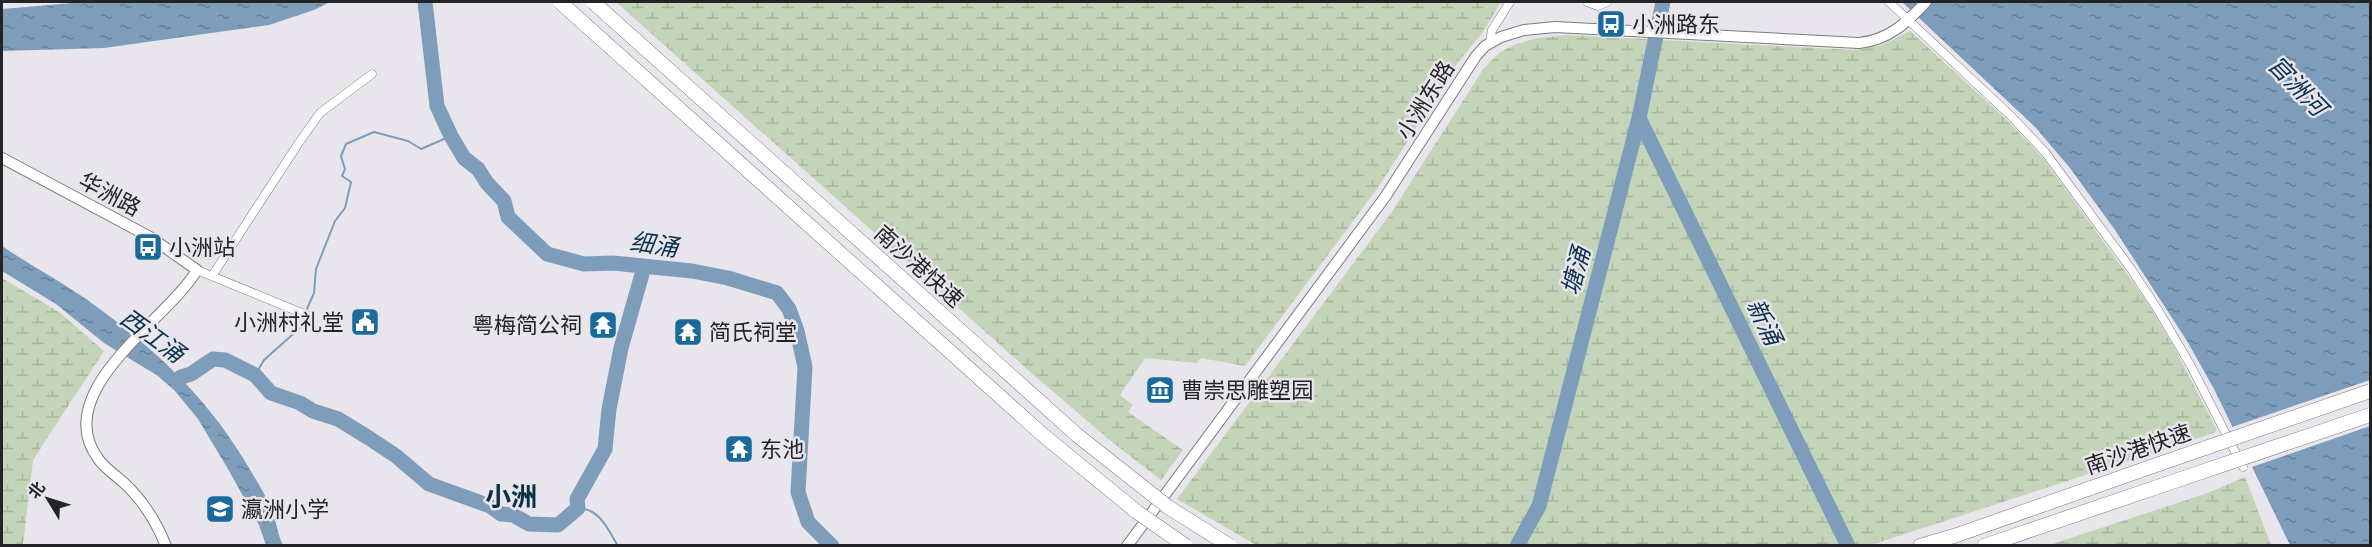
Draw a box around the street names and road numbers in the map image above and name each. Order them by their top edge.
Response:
street label: 小洲东路 [1392,56,1461,145]
street label: 华洲路 [74,168,145,223]
street label: 南沙港快速 [868,220,968,314]
street label: 南沙港快速 [2082,420,2195,481]

